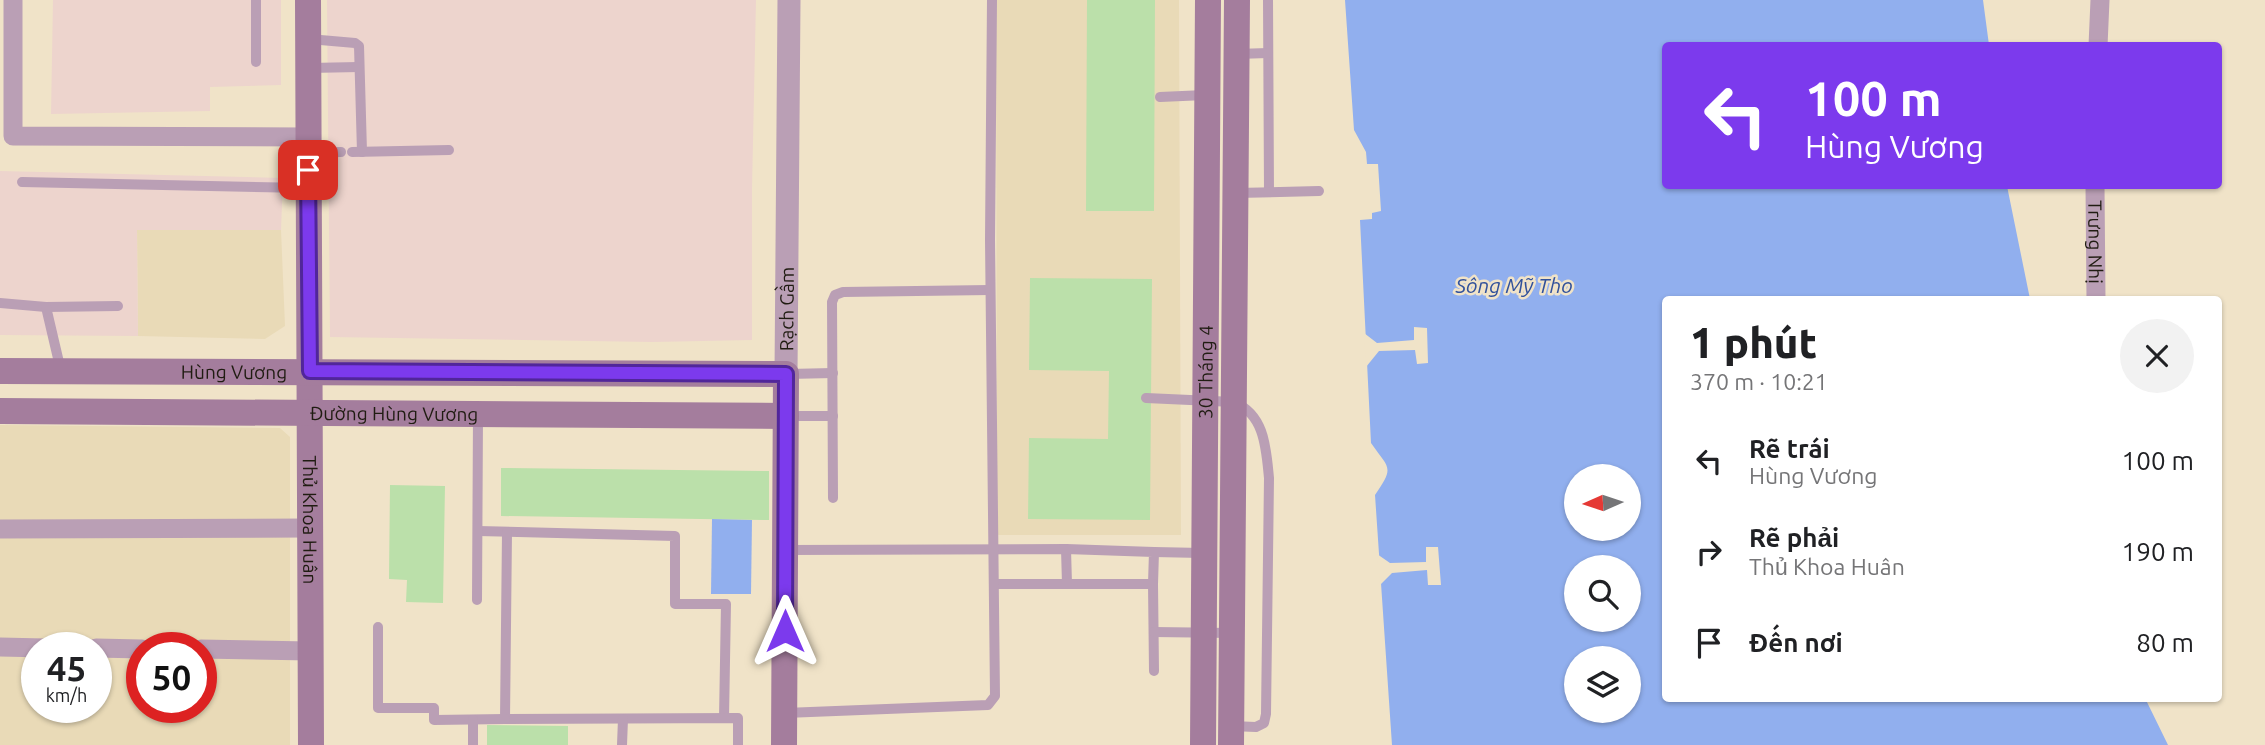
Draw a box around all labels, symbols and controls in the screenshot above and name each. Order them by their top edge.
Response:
icon: left [1690,70,1781,161]
text: 100 m [1805,70,1942,125]
text: Hùng Vương [1805,128,1984,164]
pin [278,140,338,200]
icon: arrive [289,151,327,189]
street label: Trưng Nhị [2084,200,2107,284]
street label: Rạch Gầm [774,267,798,351]
water label: Sông Mỹ Tho [1455,273,1573,297]
text: 1 phút [1690,319,1817,366]
button: close [2120,319,2194,393]
street label: 30 Tháng 4 [1194,325,1217,419]
street label: Hùng Vương [181,361,287,383]
text: 370 m · 10:21 [1690,369,1828,394]
street label: Đường Hùng Vương [310,402,478,425]
text: Rẽ trái [1749,434,1830,463]
icon: left [1690,442,1728,480]
text: 100 m [2122,446,2194,475]
street label: Thủ Khoa Huân [299,456,321,584]
text: Hùng Vương [1749,463,1878,488]
north arrow [1564,464,1642,541]
map controls [1564,464,1641,723]
text: Rẽ phải [1749,523,1839,552]
icon: right [1690,533,1728,571]
text: 190 m [2122,537,2194,566]
text: Thủ Khoa Huân [1749,554,1905,579]
button: search [1564,555,1641,632]
position arrow [748,594,822,668]
icon: arrive [1690,624,1728,662]
text: Đến nơi [1749,628,1843,657]
text: 80 m [2136,628,2194,657]
speed limit sign: 50 [126,632,217,723]
button: layers [1564,646,1641,723]
text: 45 [47,648,86,688]
text: km/h [46,685,87,705]

